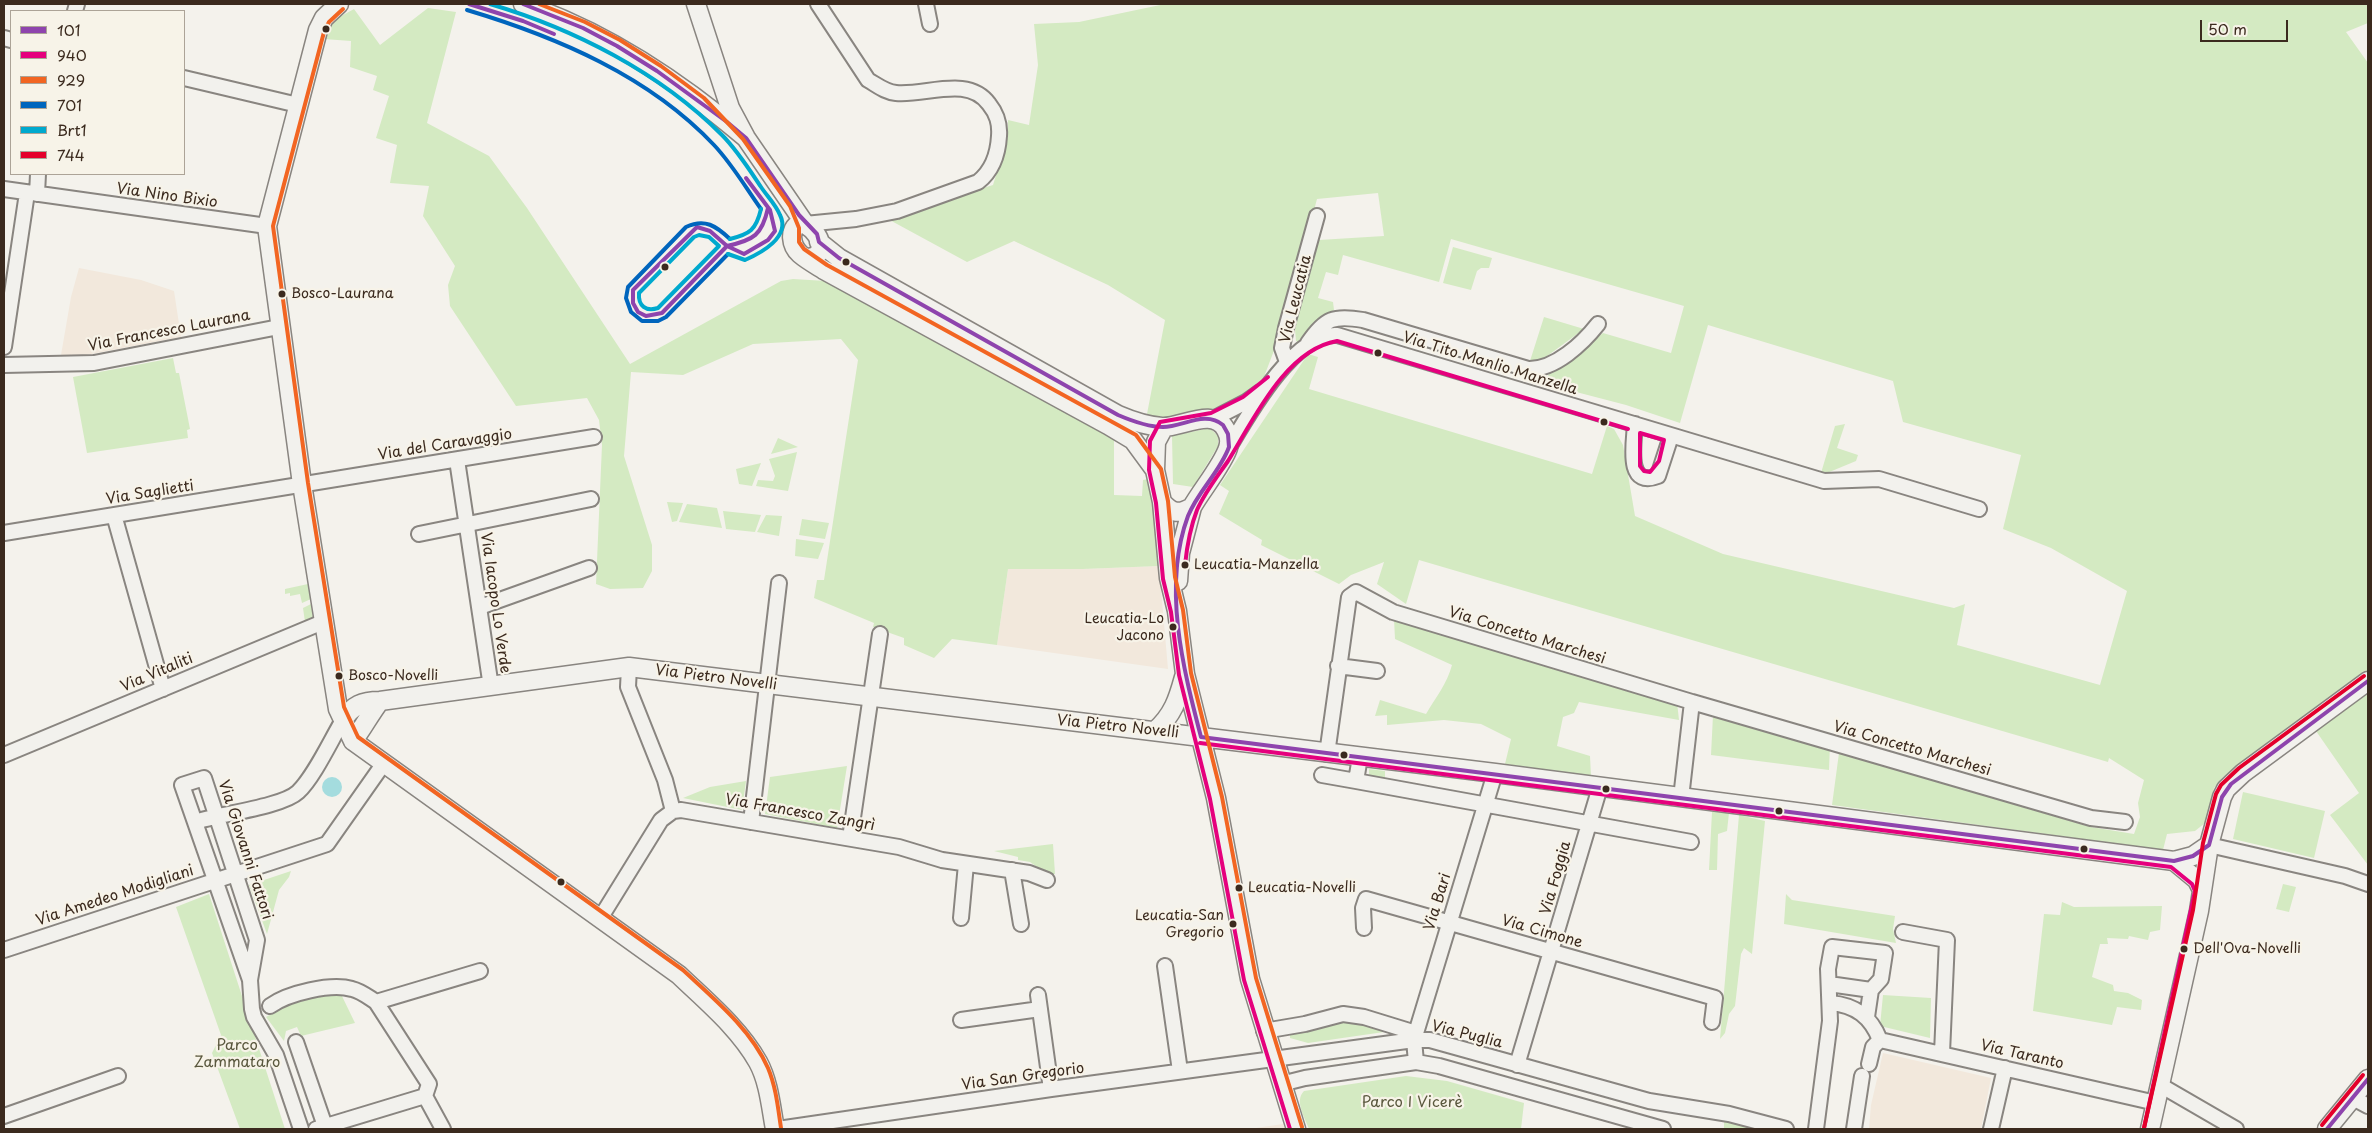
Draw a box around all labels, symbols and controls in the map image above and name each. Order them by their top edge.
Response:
legend [10,10,185,175]
scale bar [2202,10,2290,42]
text: 50 m [2208,17,2247,40]
text: 101 [57,18,80,41]
unlabelled marker [321,24,331,34]
text: 940 [57,43,87,66]
text: 929 [57,68,85,91]
text: 701 [57,93,82,116]
text: Brt1 [57,118,87,141]
text: 744 [57,143,85,166]
street label: Via Nino Bixio [115,180,219,212]
street label: Via Leucatia [1276,253,1316,345]
unlabelled marker [841,257,851,267]
unlabelled marker [660,262,670,272]
place label: Bosco-Laurana [291,286,393,302]
marker: Bosco-Laurana [277,289,287,299]
street label: Via Francesco Laurana [86,306,252,356]
street label: Via Tito Manlio Manzella [1400,329,1580,399]
unlabelled marker [1373,348,1383,358]
unlabelled marker [1599,417,1609,427]
street label: Via del Caravaggio [377,426,513,464]
street label: Via Saglietti [105,477,195,509]
street label: Via Iacopo Lo Verde [476,531,514,675]
place label: Leucatia-Manzella [1194,557,1319,573]
marker: Leucatia-Manzella [1180,560,1190,570]
street label: Via Concetto Marchesi [1446,604,1608,668]
place label: Leucatia-Lo Jacono [1085,611,1164,644]
marker: Leucatia-Lo Jacono [1168,622,1178,632]
street label: Via Vitaliti [118,650,196,696]
street label: Via Pietro Novelli [654,662,778,694]
place label: Bosco-Novelli [348,668,438,684]
marker: Bosco-Novelli [334,671,344,681]
street label: Via Pietro Novelli [1056,712,1180,742]
street label: Via Concetto Marchesi [1831,718,1993,780]
unlabelled marker [1339,750,1349,760]
street label: Via Giovanni Fattori [214,778,276,922]
unlabelled marker [1601,784,1611,794]
street label: Via Francesco Zangrì [724,791,876,835]
unlabelled marker [1774,806,1784,816]
street label: Via Foggia [1537,839,1575,917]
unlabelled marker [2079,844,2089,854]
street label: Via Amedeo Modigliani [34,862,196,930]
street label: Via Bari [1421,871,1455,933]
unlabelled marker [556,877,566,887]
place label: Leucatia-Novelli [1248,880,1356,896]
marker: Leucatia-Novelli [1234,883,1244,893]
place label: Leucatia-San Gregorio [1135,908,1224,940]
street label: Via Cimone [1499,912,1585,952]
marker: Leucatia-San Gregorio [1228,919,1238,929]
place label: Dell'Ova-Novelli [2193,941,2301,957]
marker: Dell'Ova-Novelli [2179,944,2189,954]
street label: Via Puglia [1430,1018,1504,1052]
park label: Parco Zammataro [194,1037,280,1072]
street label: Via Taranto [1979,1037,2065,1073]
street label: Via San Gregorio [960,1059,1086,1095]
park label: Parco I Vicerè [1361,1094,1463,1112]

